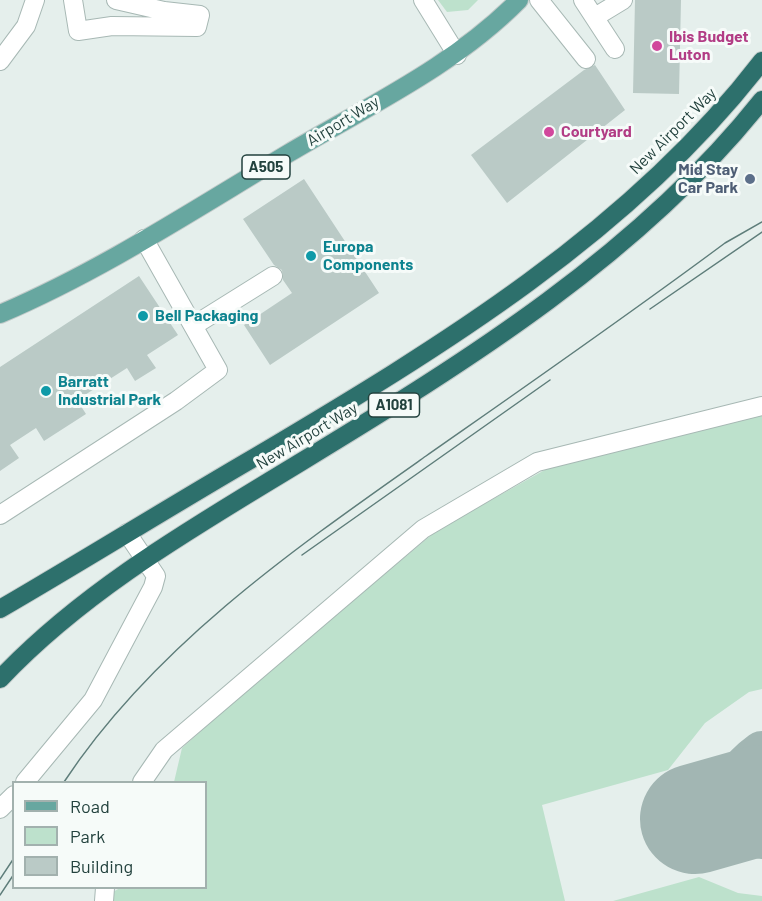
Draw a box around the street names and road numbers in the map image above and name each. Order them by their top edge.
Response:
street label: New Airport Way [626,84,720,178]
street label: Airport Way [303,92,383,150]
road number: A505 [242,155,290,179]
road number: A1081 [368,393,420,417]
street label: New Airport Way [253,398,361,474]

